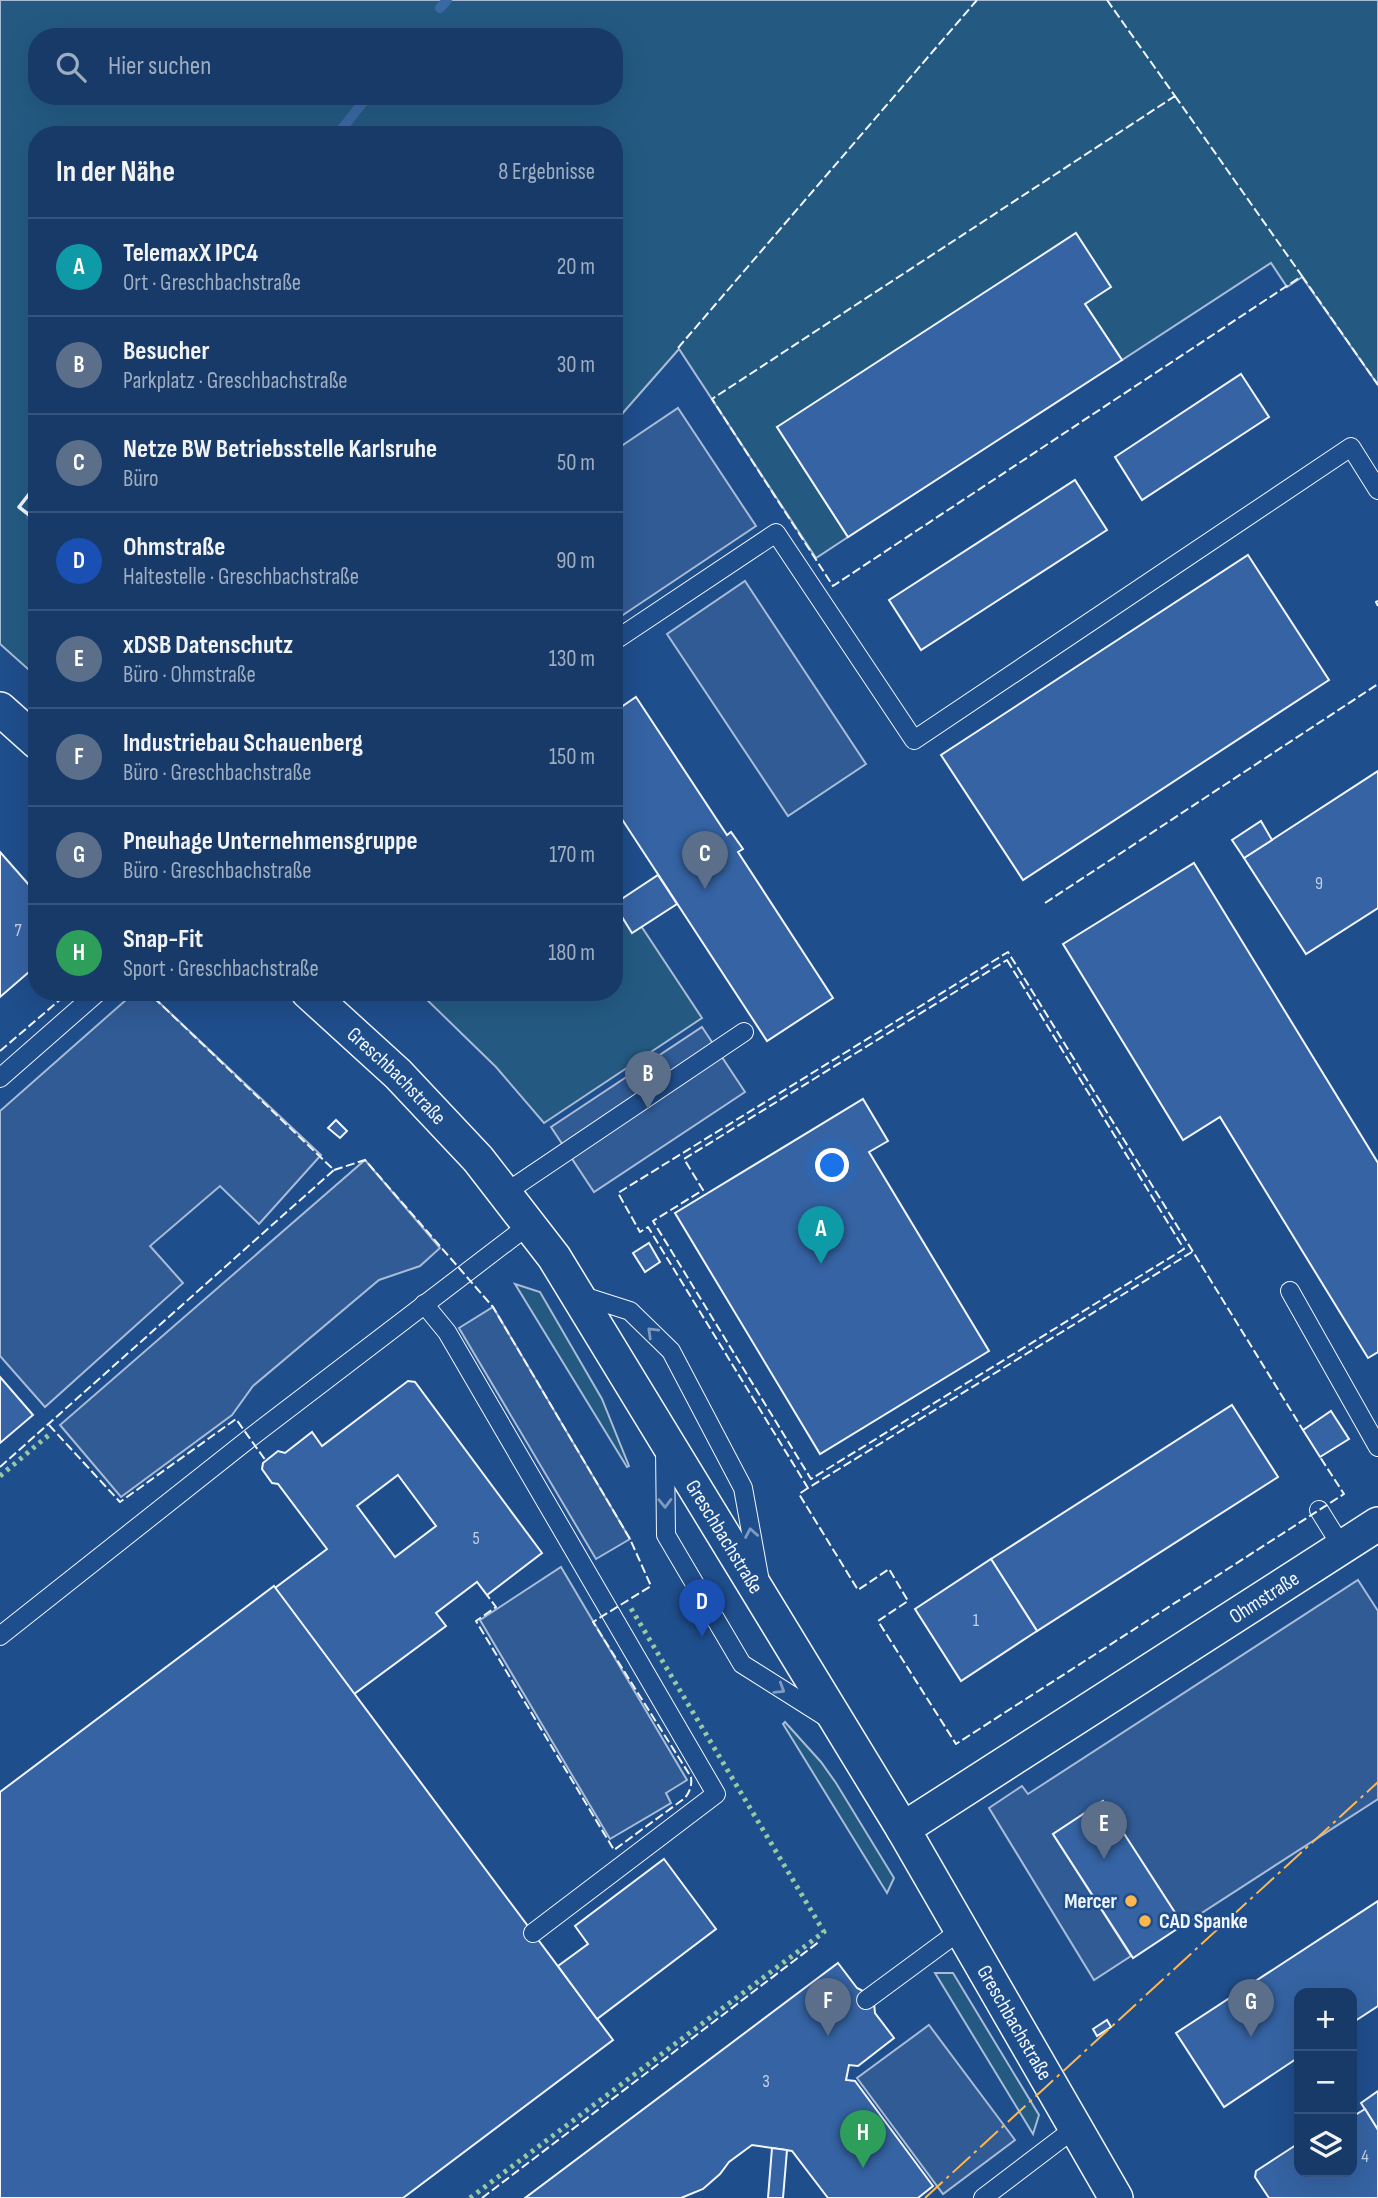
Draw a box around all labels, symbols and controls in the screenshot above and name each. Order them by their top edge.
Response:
search box [28,28,623,105]
icon: search [52,48,90,86]
text: Hier suchen [108,51,211,82]
text: In der Nähe [56,154,175,190]
text: 8 Ergebnisse [498,158,595,186]
text: TelemaxX IPC4 [123,238,258,269]
text: A [74,253,84,281]
text: 20 m [557,253,595,281]
text: Ort · Greschbachstraße [123,269,301,297]
text: Besucher [123,336,210,367]
text: B [74,351,84,379]
text: 30 m [557,351,595,379]
text: Parkplatz · Greschbachstraße [123,367,348,395]
text: Netze BW Betriebsstelle Karlsruhe [123,434,437,465]
text: C [73,449,85,477]
text: 50 m [557,449,595,477]
text: Büro [123,465,159,493]
text: Ohmstraße [123,532,225,563]
text: D [73,547,85,575]
text: 90 m [556,547,595,575]
text: Haltestelle · Greschbachstraße [123,563,359,591]
text: xDSB Datenschutz [123,630,293,661]
text: E [74,645,84,673]
text: 130 m [549,645,595,673]
text: Büro · Ohmstraße [123,661,256,689]
text: Industriebau Schauenberg [123,728,363,759]
text: F [74,743,84,771]
text: 150 m [549,743,595,771]
text: Büro · Greschbachstraße [123,759,312,787]
text: Pneuhage Unternehmensgruppe [123,826,418,857]
pin: C [682,831,728,889]
text: G [73,841,85,869]
text: 170 m [549,841,595,869]
text: Büro · Greschbachstraße [123,857,312,885]
house number: 9 [1315,873,1323,894]
house number: 7 [14,920,22,941]
text: Snap-Fit [123,924,203,955]
text: H [73,939,85,967]
text: 180 m [548,939,595,967]
text: Sport · Greschbachstraße [123,955,319,983]
street label: Greschbachstraße [342,1022,451,1130]
pin: B [625,1051,671,1109]
your location [815,1148,849,1182]
pin: A [798,1206,844,1264]
one-way arrow [647,1328,660,1341]
street label: Greschbachstraße [680,1475,768,1598]
one-way arrow [657,1498,673,1509]
one-way arrow [744,1527,759,1539]
house number: 5 [472,1528,480,1549]
street label: Ohmstraße [1225,1566,1304,1629]
pin: D [679,1579,725,1637]
house number: 1 [973,1610,980,1631]
one-way arrow [773,1680,786,1693]
pin: E [1081,1801,1127,1859]
place label: Mercer [1064,1889,1117,1914]
marker: Mercer [1123,1893,1139,1909]
place label: CAD Spanke [1159,1909,1248,1934]
marker: CAD Spanke [1137,1913,1153,1929]
street label: Greschbachstraße [971,1961,1057,2085]
pin: F [805,1978,851,2036]
pin: G [1228,1979,1274,2037]
map controls [1294,1988,1357,2177]
button: + [1294,1988,1357,2051]
button: − [1294,2051,1357,2114]
house number: 3 [762,2071,770,2092]
pin: H [840,2110,886,2168]
button: layers [1294,2114,1357,2177]
house number: 4 [1361,2146,1369,2167]

